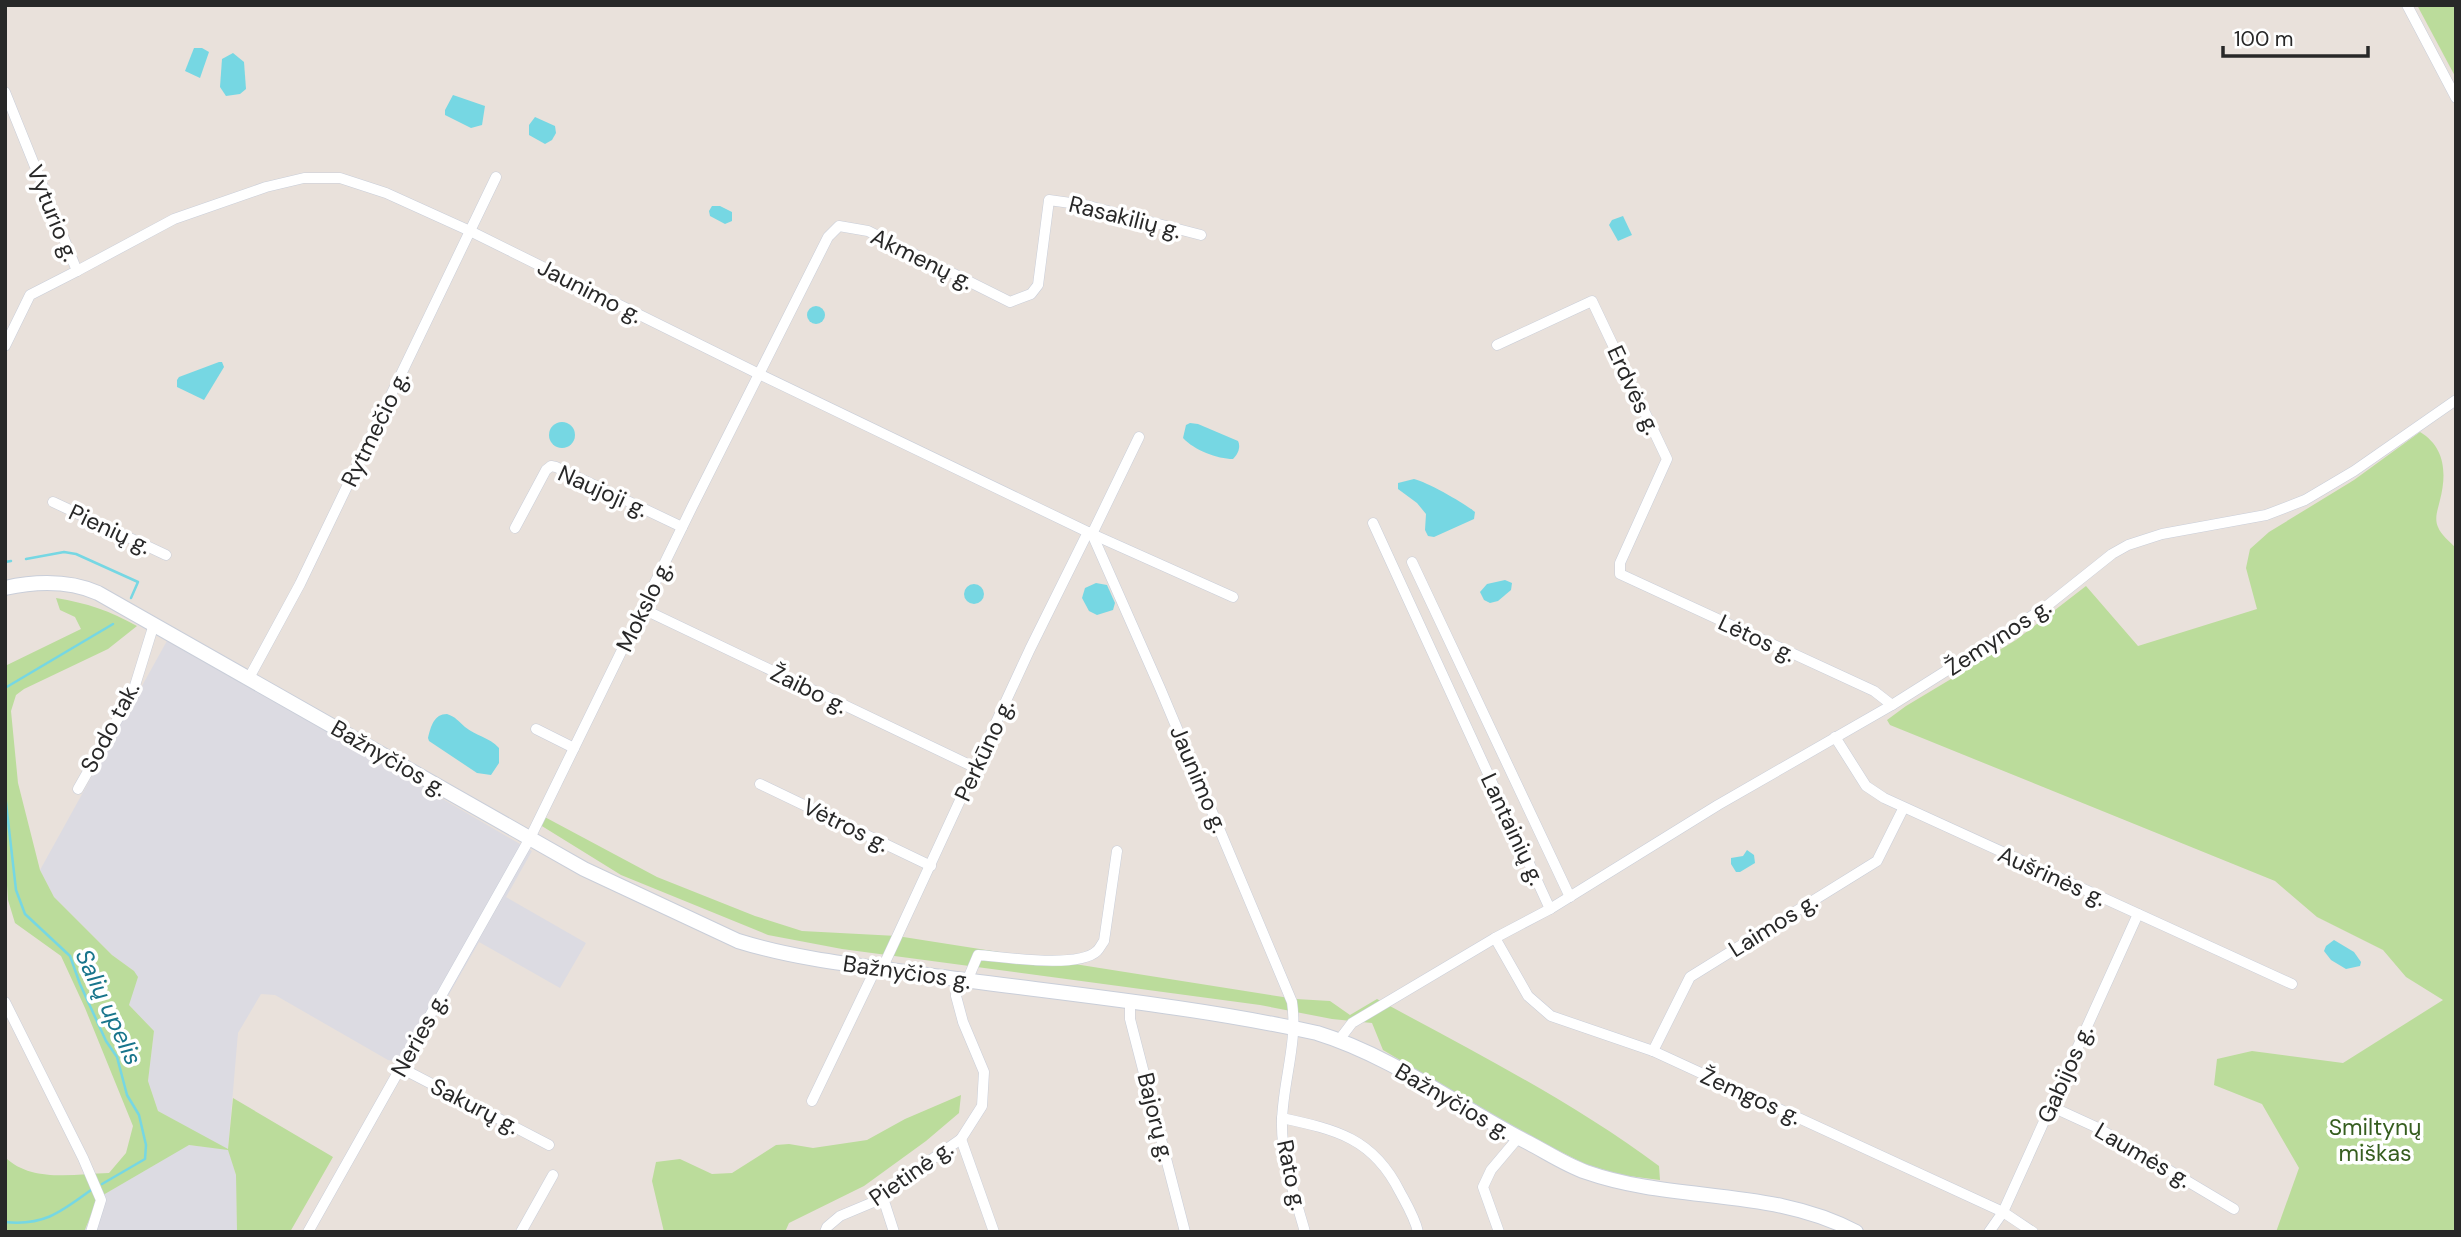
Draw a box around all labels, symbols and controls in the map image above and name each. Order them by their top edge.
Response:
scale bar [2223,14,2368,58]
text: 100 m [2234,25,2294,53]
street label: Vyturio g. [20,160,86,266]
street label: Rasakilių g. [1066,189,1184,245]
street label: Akmenų g. [866,221,978,297]
street label: Jaunimo g. [533,252,647,330]
street label: Erdvės g. [1600,341,1668,439]
street label: Rytmečio g. [334,366,416,492]
street label: Naujoji g. [553,458,653,524]
street label: Pienių g. [64,497,156,561]
street label: Mokslo g. [609,556,679,656]
street label: Žemynos g. [1939,592,2057,682]
street label: Lėtos g. [1714,607,1800,669]
street label: Žaibo g. [766,658,852,720]
street label: Sodo tak. [74,676,146,778]
street label: Perkūno g. [947,694,1021,806]
street label: Bažnyčios g. [326,713,452,803]
street label: Jaunimo g. [1163,721,1235,837]
street label: Lantainių g. [1474,768,1552,890]
street label: Vėtros g. [798,791,894,859]
street label: Aušrinės g. [1993,839,2111,913]
street label: Laimos g. [1723,886,1823,964]
water label: Salių upelis [69,944,149,1070]
street label: Bažnyčios g. [841,948,973,996]
street label: Neries g. [384,988,454,1082]
street label: Gabijos g. [2030,1020,2100,1128]
street label: Bažnyčios g. [1390,1056,1516,1146]
street label: Žemgos g. [1696,1061,1806,1131]
street label: Bajorų g. [1130,1069,1182,1165]
street label: Sakurų g. [425,1071,525,1141]
park label: Smiltynų miškas [2329,1112,2421,1168]
street label: Laumės g. [2089,1115,2197,1195]
street label: Pietinė g. [863,1133,959,1213]
street label: Rato g. [1270,1137,1314,1213]

